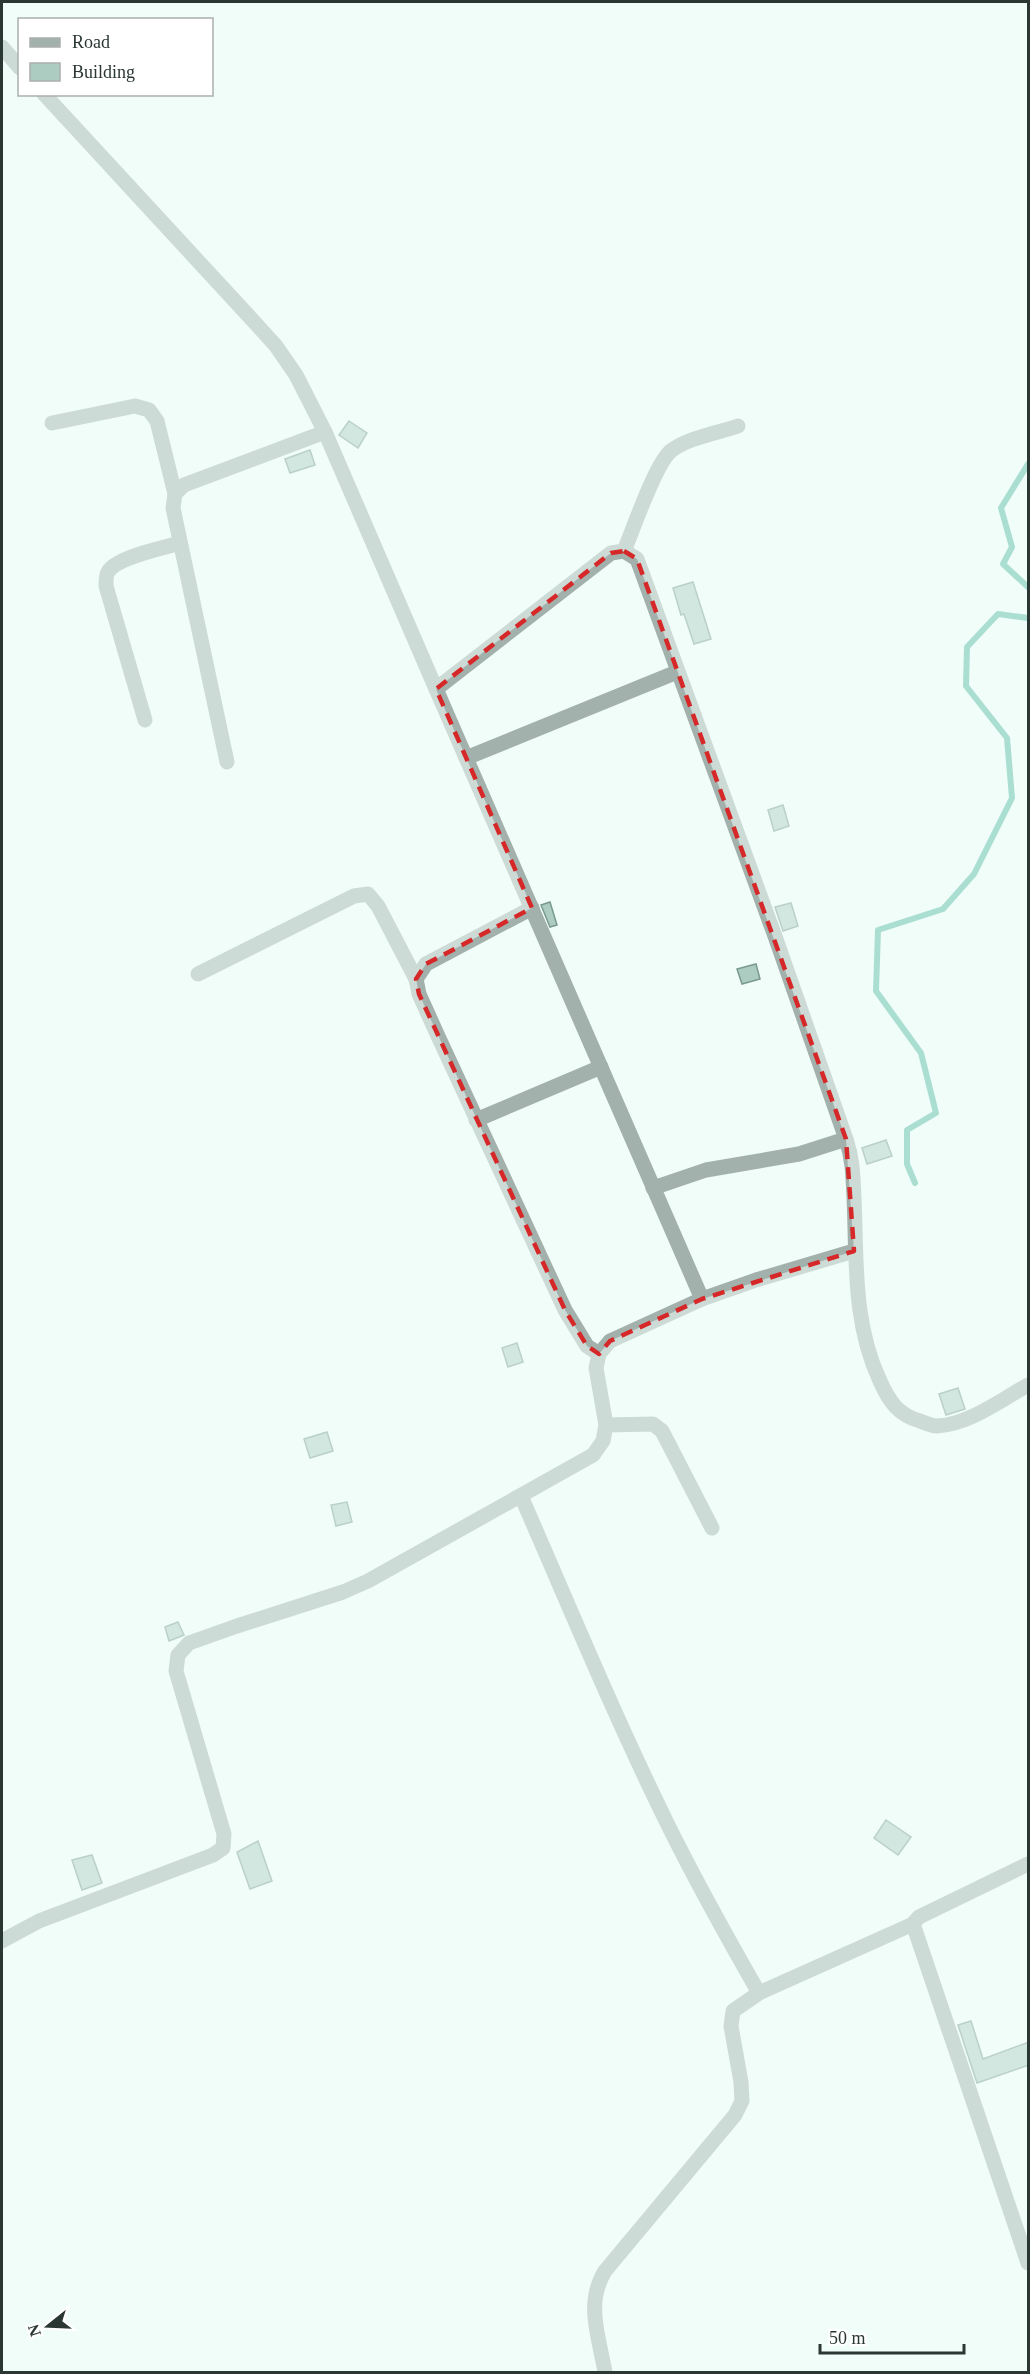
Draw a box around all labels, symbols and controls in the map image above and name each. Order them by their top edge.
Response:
legend [18,18,213,96]
text: Road [72,32,110,52]
text: Building [72,62,135,82]
north arrow [18,2296,78,2356]
scale bar [820,2317,964,2355]
text: N [24,2322,44,2339]
text: 50 m [829,2328,866,2348]

